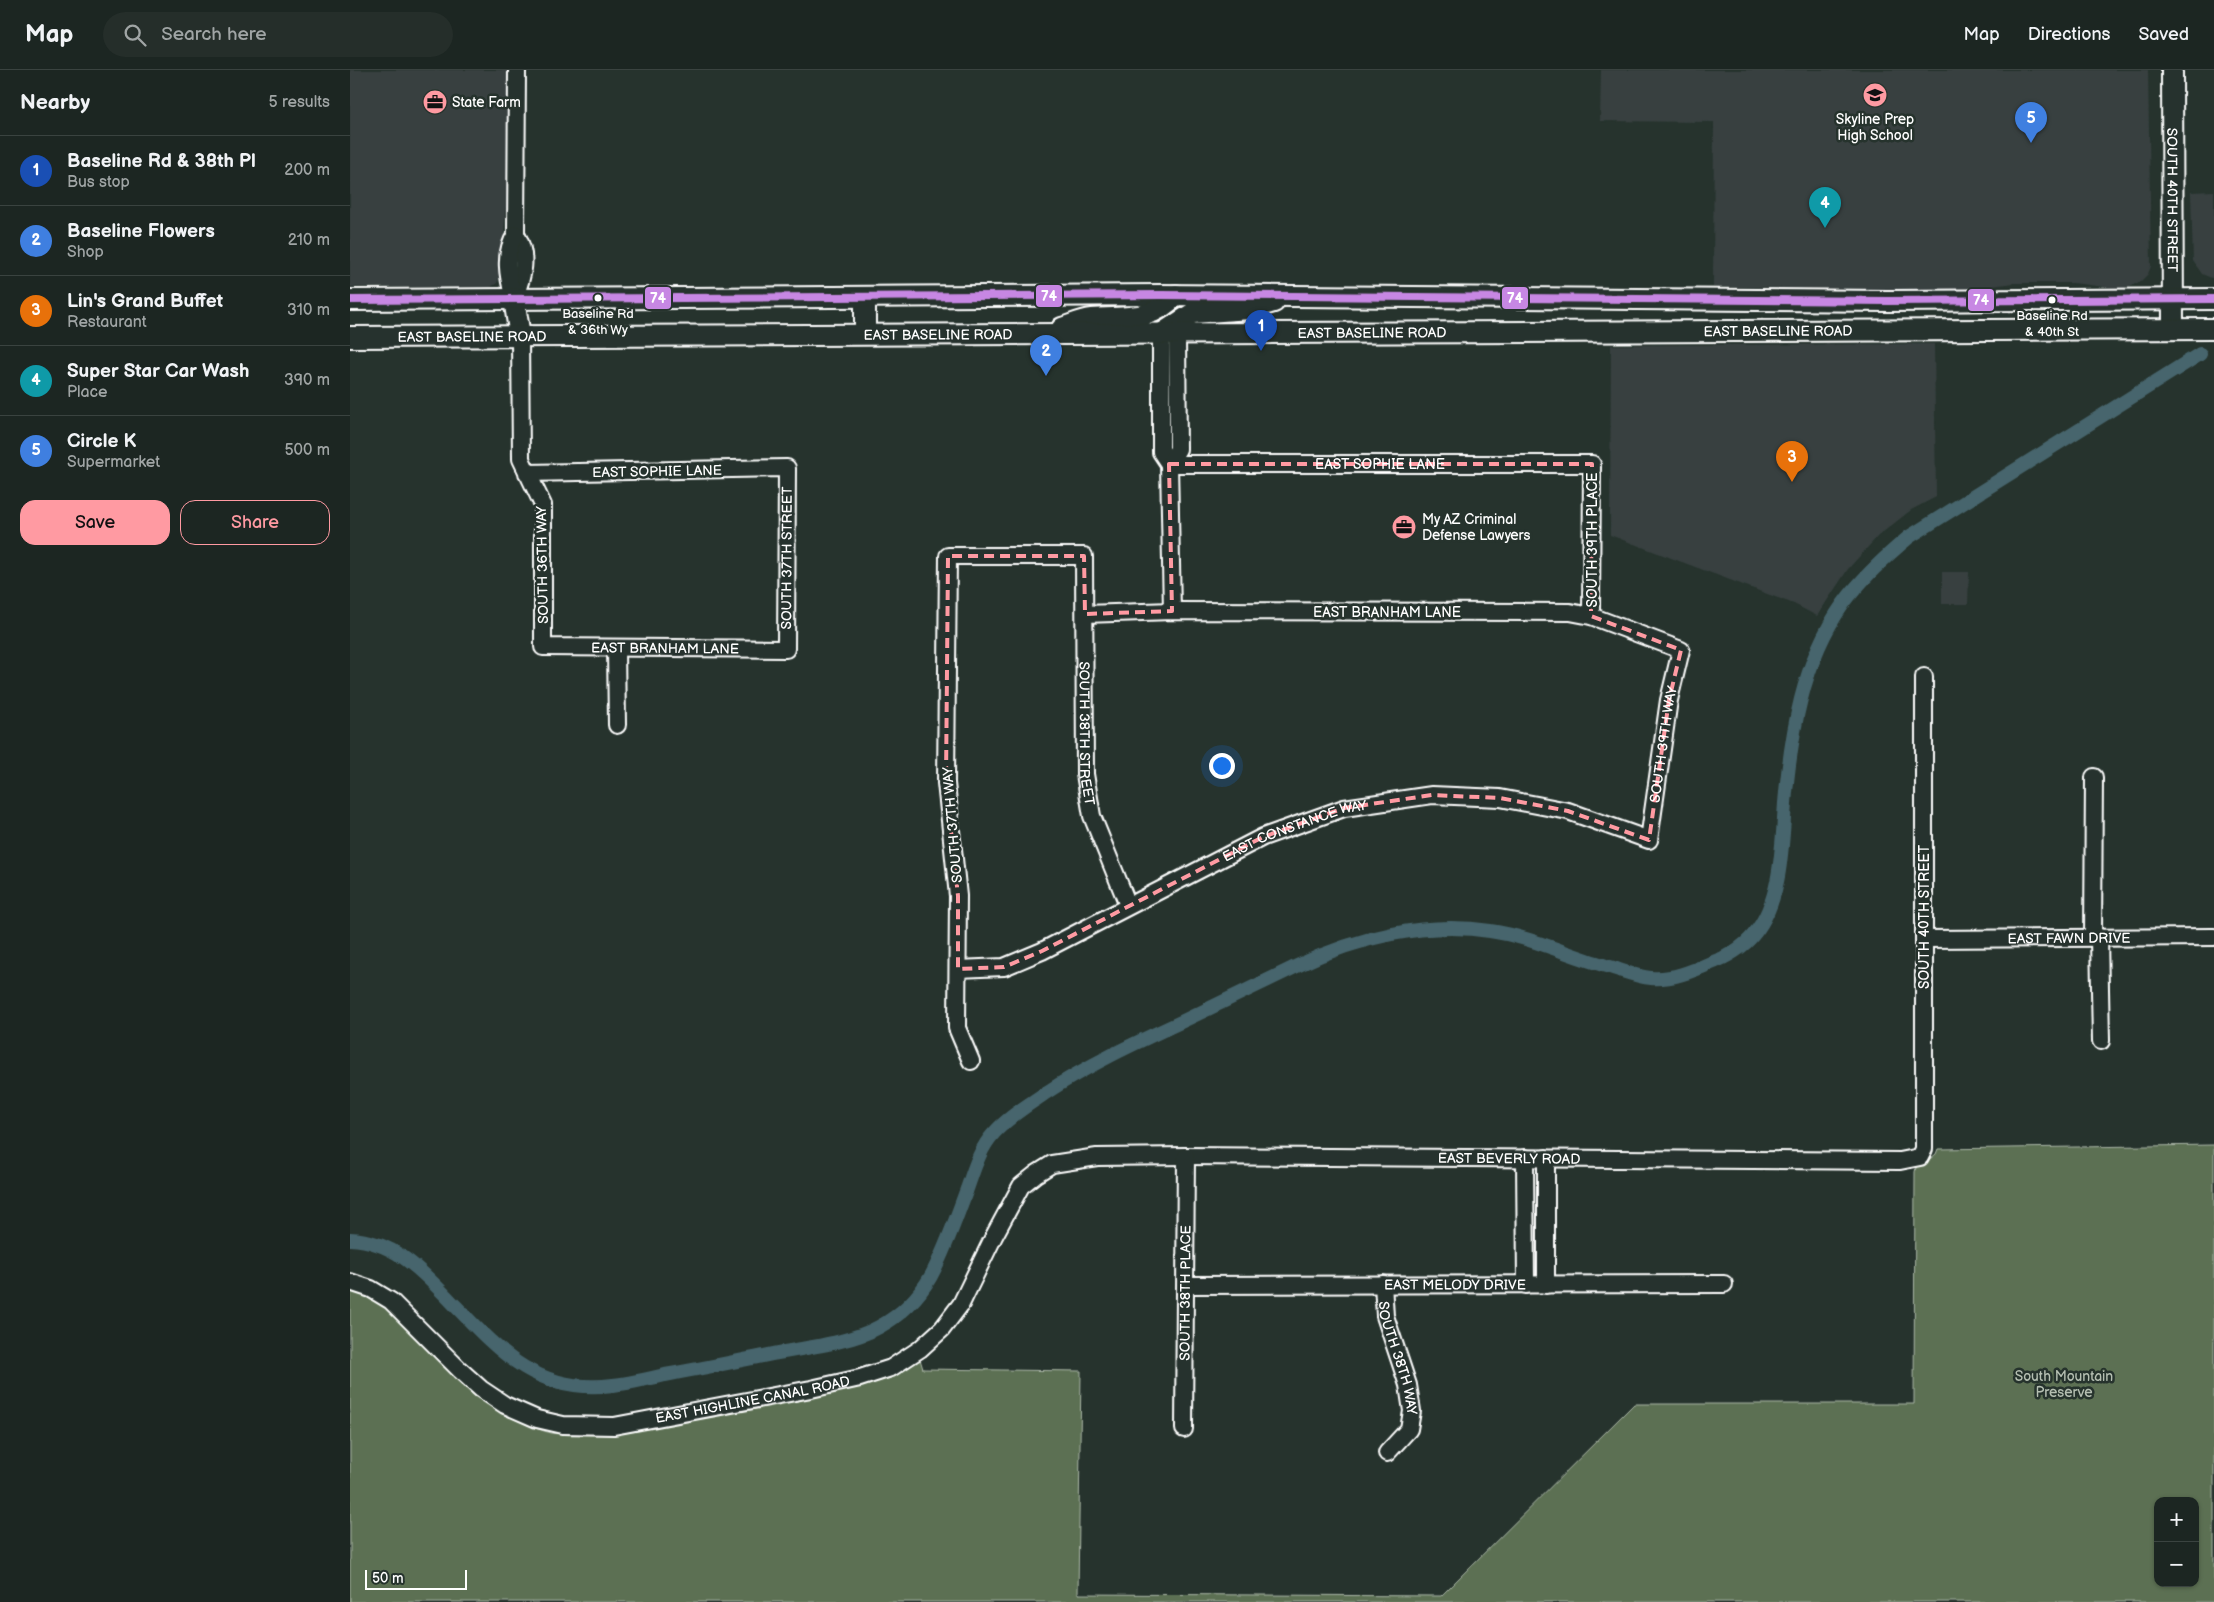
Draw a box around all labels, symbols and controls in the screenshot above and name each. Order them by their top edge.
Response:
search box [103,12,453,57]
text: Map [25,20,73,49]
icon: search [121,21,149,49]
text: Search here [161,23,267,46]
text: Map [1964,24,2000,45]
text: Directions [2028,24,2110,45]
text: Saved [2138,24,2189,45]
school or university icon: Skyline Prep High School [1862,82,1888,108]
office icon: State Farm [422,89,448,115]
text: Nearby [20,90,90,115]
text: 5 results [268,93,330,112]
place label: State Farm [452,94,521,111]
pin: 5 [2015,102,2047,143]
place label: Skyline Prep High School [1836,111,1914,144]
street label: SOUTH 40TH STREET [2163,128,2181,273]
text: Baseline Rd & 38th Pl [67,150,256,173]
text: 1 [33,161,39,180]
text: 200 m [284,161,330,180]
text: Bus stop [67,173,130,192]
pin: 4 [1809,187,1841,228]
text: Baseline Flowers [67,220,215,243]
text: 2 [31,231,41,250]
text: 210 m [288,231,330,250]
text: Shop [67,243,104,262]
line badge: 74 [1035,284,1063,308]
line badge: 74 [644,286,672,310]
line badge: 74 [1501,286,1529,310]
text: 74 [1041,288,1058,305]
line badge: 74 [1967,288,1995,312]
text: Lin's Grand Buffet [67,290,223,313]
text: 74 [650,290,667,307]
text: 74 [1507,290,1524,307]
text: 74 [1973,292,1990,309]
marker: Baseline Rd & 36th Wy [593,293,603,303]
marker: Baseline Rd & 40th St [2047,295,2057,305]
text: 3 [31,301,41,320]
text: 310 m [287,301,330,320]
place label: Baseline Rd & 36th Wy [562,306,634,338]
place label: Baseline Rd & 40th St [2016,308,2088,340]
pin: 1 [1245,310,1277,351]
text: Restaurant [67,313,147,332]
street label: EAST BASELINE ROAD [1703,323,1853,340]
street label: EAST BASELINE ROAD [1297,324,1447,342]
street label: EAST BASELINE ROAD [863,326,1013,344]
street label: EAST BASELINE ROAD [397,328,547,346]
pin: 2 [1030,335,1062,376]
text: Super Star Car Wash [67,360,249,383]
text: 4 [31,371,41,390]
text: 390 m [284,371,330,390]
text: Place [67,383,108,402]
text: Circle K [67,430,136,453]
text: 5 [31,441,41,460]
text: 500 m [284,441,330,460]
pin: 3 [1776,441,1808,482]
text: Supermarket [67,453,160,472]
street label: EAST SOPHIE LANE [1315,456,1445,473]
street label: EAST SOPHIE LANE [592,462,722,481]
street label: SOUTH 39TH PLACE [1584,472,1601,608]
street label: SOUTH 37TH STREET [778,486,796,630]
button: Save [20,500,170,545]
button: Share [180,500,330,545]
street label: SOUTH 36TH WAY [533,505,552,624]
place label: My AZ Criminal Defense Lawyers [1422,511,1531,544]
office icon: My AZ Criminal Defense Lawyers [1391,514,1417,540]
street label: EAST BRANHAM LANE [1313,604,1461,621]
street label: EAST BRANHAM LANE [591,639,739,658]
street label: SOUTH 38TH STREET [1075,661,1098,807]
street label: SOUTH 39TH WAY [1646,684,1681,804]
your location [1209,753,1235,779]
street label: SOUTH 37TH WAY [939,765,966,884]
street label: EAST CONSTANCE WAY [1220,797,1369,865]
street label: SOUTH 40TH STREET [1916,844,1933,989]
street label: EAST FAWN DRIVE [2007,930,2131,947]
street label: EAST BEVERLY ROAD [1438,1150,1580,1168]
street label: SOUTH 38TH PLACE [1177,1225,1194,1361]
street label: EAST MELODY DRIVE [1384,1276,1526,1294]
street label: SOUTH 38TH WAY [1375,1301,1421,1417]
park label: South Mountain Preserve [2015,1368,2113,1401]
street label: EAST HIGHLINE CANAL ROAD [654,1372,852,1427]
map controls [2154,1497,2199,1587]
button: + [2154,1497,2199,1542]
button: − [2154,1542,2199,1587]
scale bar [365,1567,468,1590]
text: 50 m [372,1570,404,1587]

